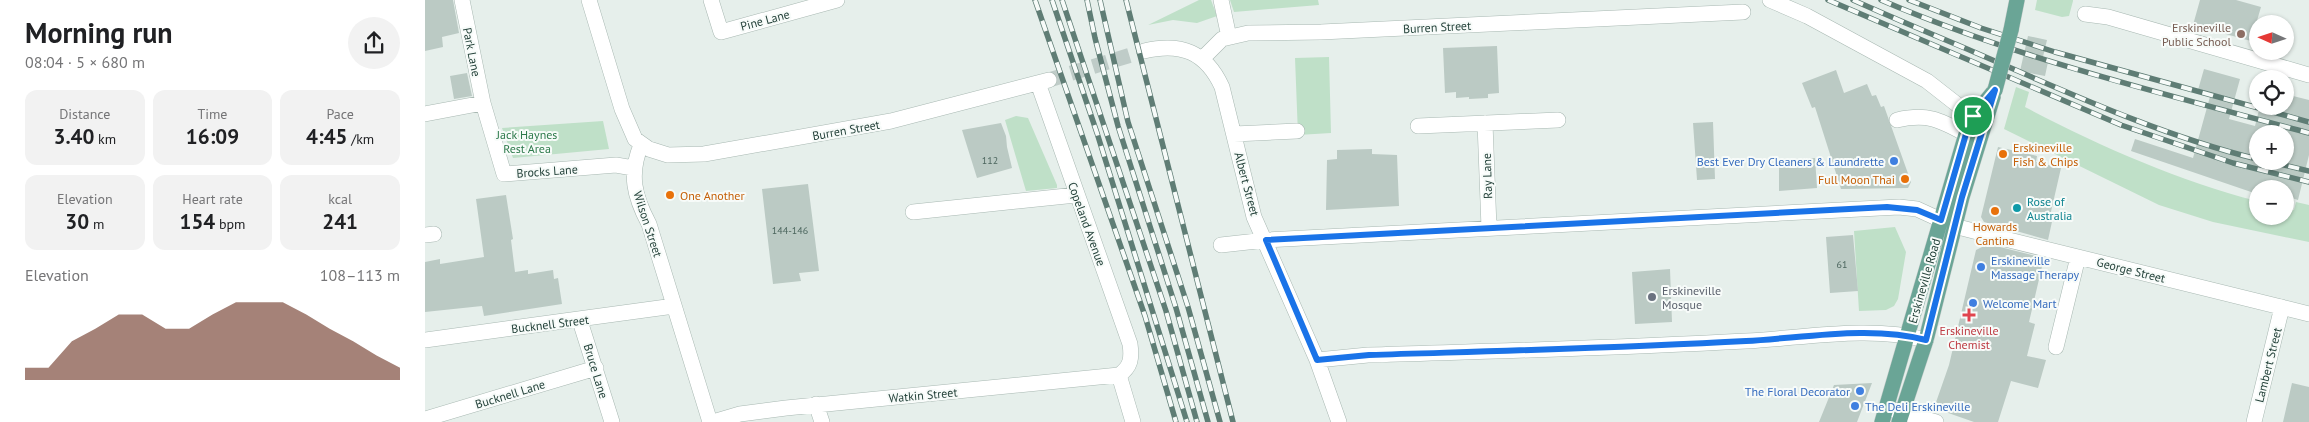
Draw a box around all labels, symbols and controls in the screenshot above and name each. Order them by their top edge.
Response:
street label: Pine Lane [739,6,791,34]
text: Morning run [25,14,173,51]
north arrow [2249,15,2294,60]
map controls [2249,15,2294,225]
button: share [348,17,400,69]
street label: Burren Street [1403,18,1471,36]
place label: Erskineville Public School [2162,20,2231,49]
street label: Park Lane [460,26,484,78]
marker: Erskineville Public School [2235,28,2247,40]
text: 08:04 · 5 × 680 m [25,52,145,72]
button: locate [2249,70,2294,115]
pin [1952,95,1994,137]
icon: arrive [1959,102,1987,130]
text: Distance [59,105,110,123]
text: Time [197,105,228,123]
text: Pace [326,105,354,123]
street label: Burren Street [811,117,881,143]
text: 3.40 [53,123,94,150]
text: 16:09 [186,123,239,150]
text: 4:45 [306,123,347,150]
button: + [2249,125,2294,170]
park label: Jack Haynes Rest Area [496,127,557,156]
text: km [94,130,116,148]
text: /km [347,130,374,148]
place label: Erskineville Fish & Chips [2013,140,2078,169]
marker: Erskineville Fish & Chips [1997,148,2009,160]
street label: Albert Street [1231,150,1263,218]
street label: Ray Lane [1479,153,1495,199]
house number: 112 [982,154,998,167]
place label: Best Ever Dry Cleaners & Laundrette [1697,154,1884,169]
marker: Best Ever Dry Cleaners & Laundrette [1888,155,1900,167]
street label: Brocks Lane [516,161,578,181]
place label: Full Moon Thai [1818,172,1895,187]
marker: Full Moon Thai [1899,173,1911,185]
street label: Copeland Avenue [1065,180,1109,268]
button: − [2249,180,2294,225]
place label: One Another [680,188,745,203]
street label: Wilson Street [630,189,666,259]
marker: One Another [664,189,676,201]
text: Elevation [57,190,113,208]
text: Heart rate [182,190,243,208]
text: kcal [328,190,352,208]
place label: Rose of Australia [2027,194,2072,223]
marker: Rose of Australia [2011,202,2023,214]
marker: Howards Cantina [1989,205,2001,217]
text: 30 [65,208,89,235]
text: 154 [180,208,215,235]
text: 241 [322,208,358,235]
text: m [89,215,104,233]
text: bpm [215,215,245,233]
place label: Howards Cantina [1973,219,2017,248]
house number: 144-146 [772,224,808,237]
street label: Erskineville Road [1905,237,1943,325]
place label: Erskineville Massage Therapy [1991,253,2080,282]
street label: George Street [2095,254,2167,286]
house number: 61 [1837,258,1847,271]
marker: Erskineville Massage Therapy [1975,261,1987,273]
text: Elevation [25,265,89,285]
text: 108–113 m [320,265,400,285]
place label: Erskineville Mosque [1662,283,1721,312]
marker: Erskineville Mosque [1646,291,1658,303]
place label: Welcome Mart [1983,296,2057,311]
marker: Welcome Mart [1967,297,1979,309]
marker: Erskineville Chemist [1963,309,1975,321]
street label: Bucknell Street [510,312,590,336]
place label: Erskineville Chemist [1939,323,1999,352]
street label: Lambert Street [2251,326,2285,404]
street label: Bruce Lane [581,342,611,400]
street label: Bucknell Lane [473,376,547,412]
place label: The Floral Decorator [1745,384,1850,399]
street label: Watkin Street [888,385,958,405]
marker: The Floral Decorator [1854,385,1866,397]
place label: The Deli Erskineville [1865,399,1970,414]
marker: The Deli Erskineville [1849,400,1861,412]

